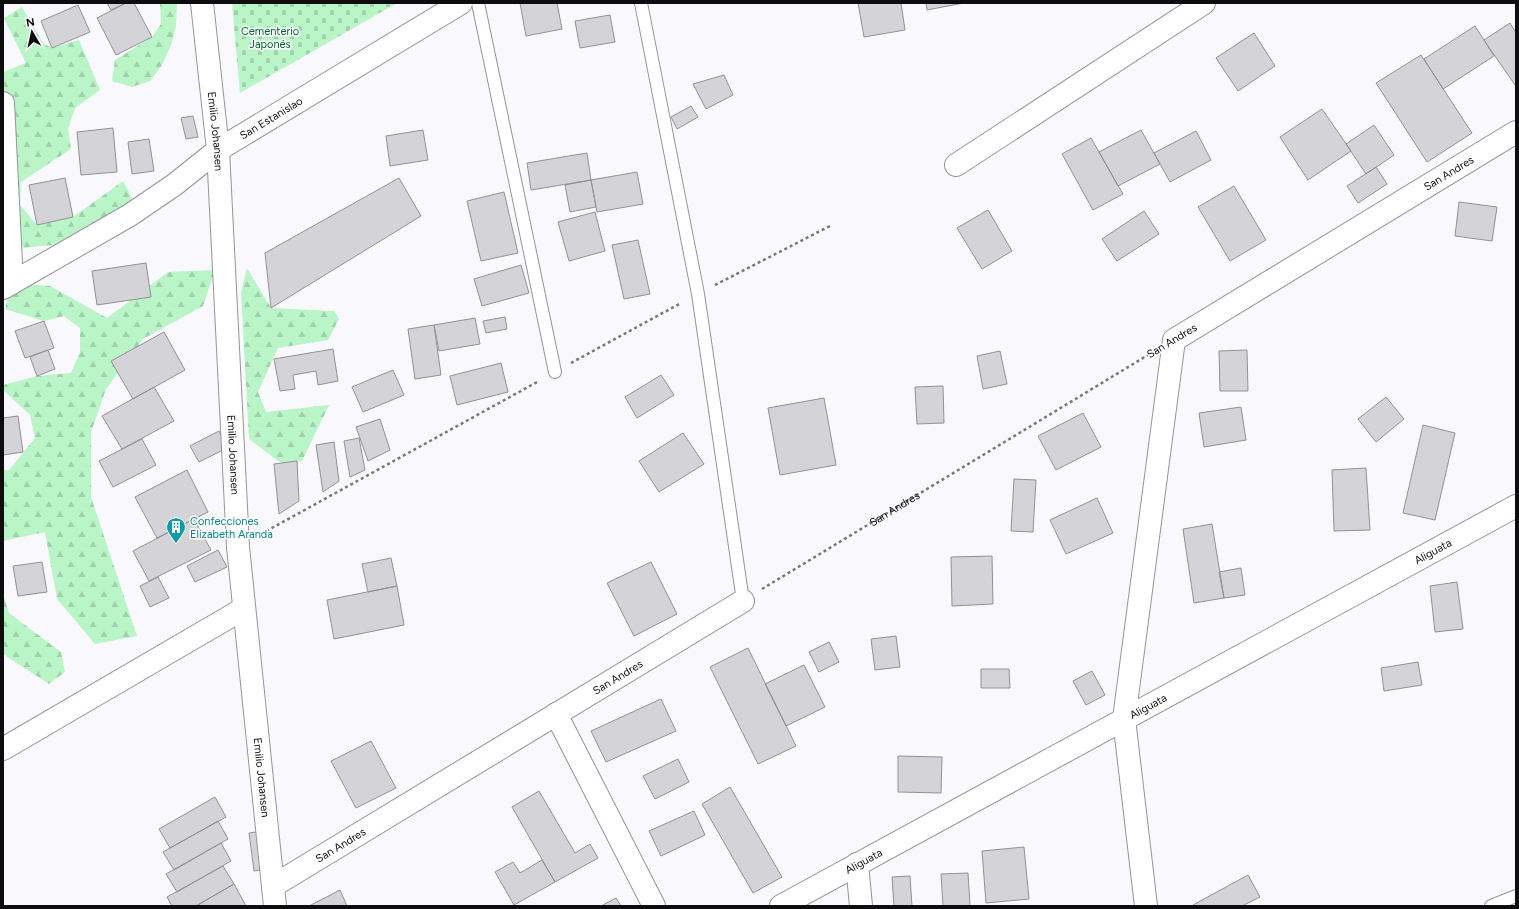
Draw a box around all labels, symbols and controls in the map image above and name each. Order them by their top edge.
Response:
north arrow [12,12,52,52]
text: N [25,16,36,30]
park label: Cementerio Japonés [241,25,299,51]
street label: Emilio Johansen [205,91,226,171]
street label: San Estanislao [237,94,305,142]
street label: San Andres [1421,153,1476,193]
street label: San Andres [1145,321,1199,361]
street label: Emilio Johansen [225,415,242,495]
street label: San Andres [867,489,922,529]
place label: Confecciones Elizabeth Aranda [190,515,273,541]
building icon: Confecciones Elizabeth Aranda [165,516,187,544]
street label: Aliguata [1412,536,1454,567]
street label: San Andres [590,657,645,697]
street label: Aliguata [1127,691,1169,722]
street label: Emilio Johansen [251,737,272,818]
street label: San Andres [313,825,368,865]
street label: Aliguata [843,846,884,876]

